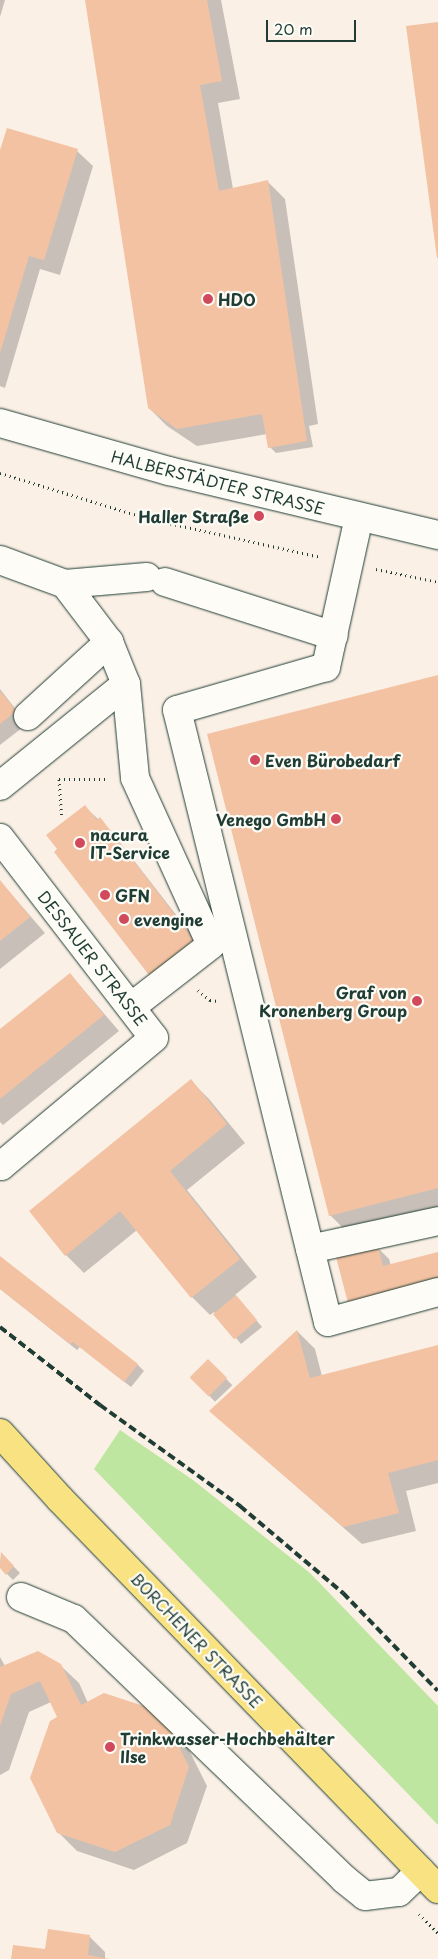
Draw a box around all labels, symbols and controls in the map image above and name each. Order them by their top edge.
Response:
scale bar [268,10,358,42]
text: 20 m [274,17,313,40]
place label: HDO [218,289,256,309]
marker: HDO [202,293,214,305]
street label: HALBERSTÄDTER STRASSE [109,446,327,518]
place label: Haller Straße [137,506,249,526]
marker: Haller Straße [253,510,265,522]
place label: Even Bürobedarf [265,750,401,770]
marker: Even Bürobedarf [249,754,261,766]
place label: Venego GmbH [215,809,326,829]
marker: Venego GmbH [330,813,342,825]
place label: nacura IT-Service [90,824,170,862]
marker: nacura IT-Service [74,837,86,849]
place label: GFN [115,885,150,905]
street label: DESSAUER STRASSE [34,886,152,1030]
marker: GFN [99,889,111,901]
place label: evengine [134,909,203,929]
marker: evengine [118,913,130,925]
place label: Graf von Kronenberg Group [258,982,407,1020]
marker: Graf von Kronenberg Group [411,995,423,1007]
street label: BORCHENER STRASSE [127,1568,267,1712]
place label: Trinkwasser-Hochbehälter Ilse [120,1728,335,1766]
marker: Trinkwasser-Hochbehälter Ilse [104,1741,116,1753]

